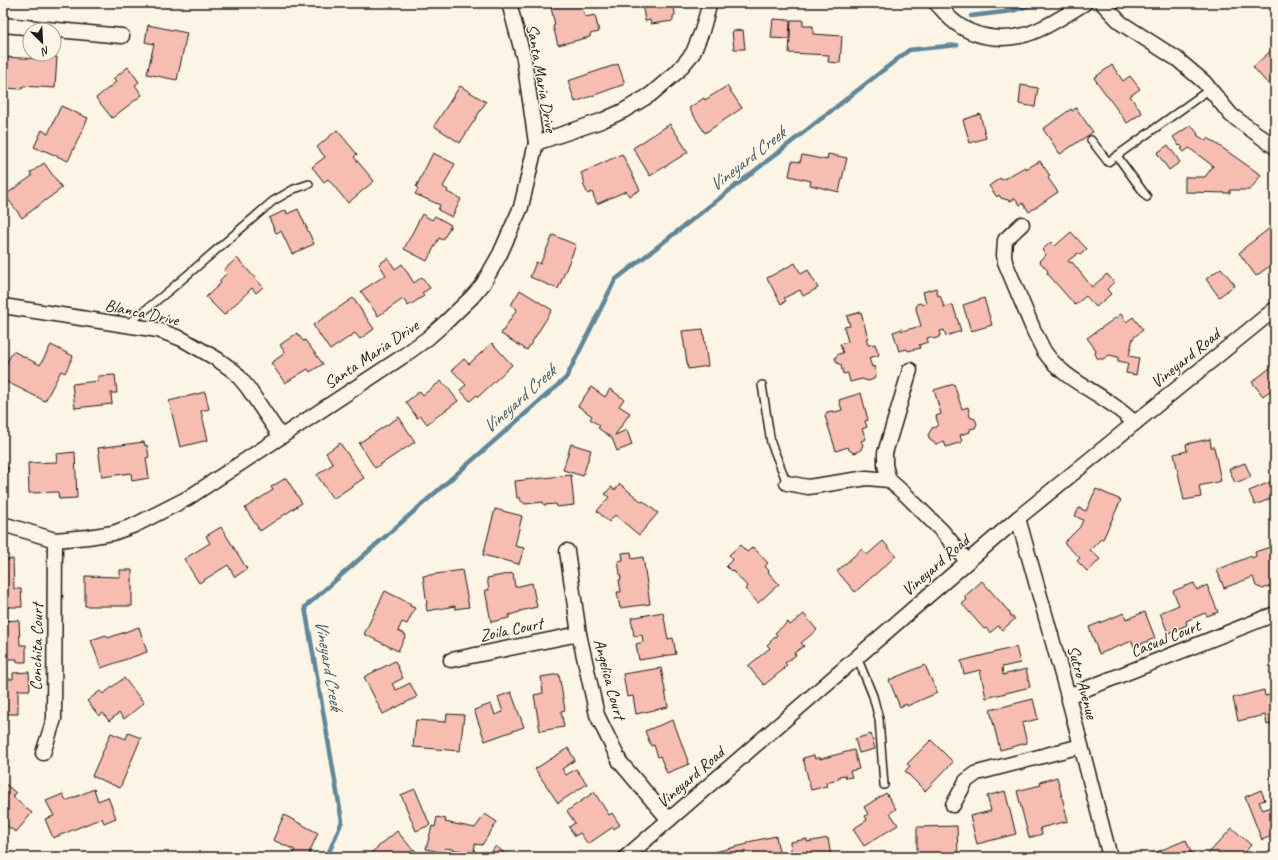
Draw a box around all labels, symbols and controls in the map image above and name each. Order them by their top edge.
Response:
north arrow [22,22,62,62]
street label: Santa Maria Drive [522,22,562,135]
text: N [38,43,52,60]
water label: Vineyard Creek [704,120,792,196]
street label: Blanca Drive [103,294,182,331]
street label: Santa Maria Drive [320,314,424,394]
street label: Vineyard Road [1147,322,1227,393]
water label: Vineyard Creek [478,358,563,438]
street label: Vineyard Road [897,528,976,600]
street label: Conchita Court [25,601,48,691]
street label: Zoila Court [478,612,547,646]
street label: Casual Court [1127,614,1205,662]
water label: Vineyard Creek [310,618,348,715]
street label: Angelica Court [589,636,631,724]
street label: Sutro Avenue [1063,643,1103,723]
street label: Vineyard Road [652,740,731,812]

